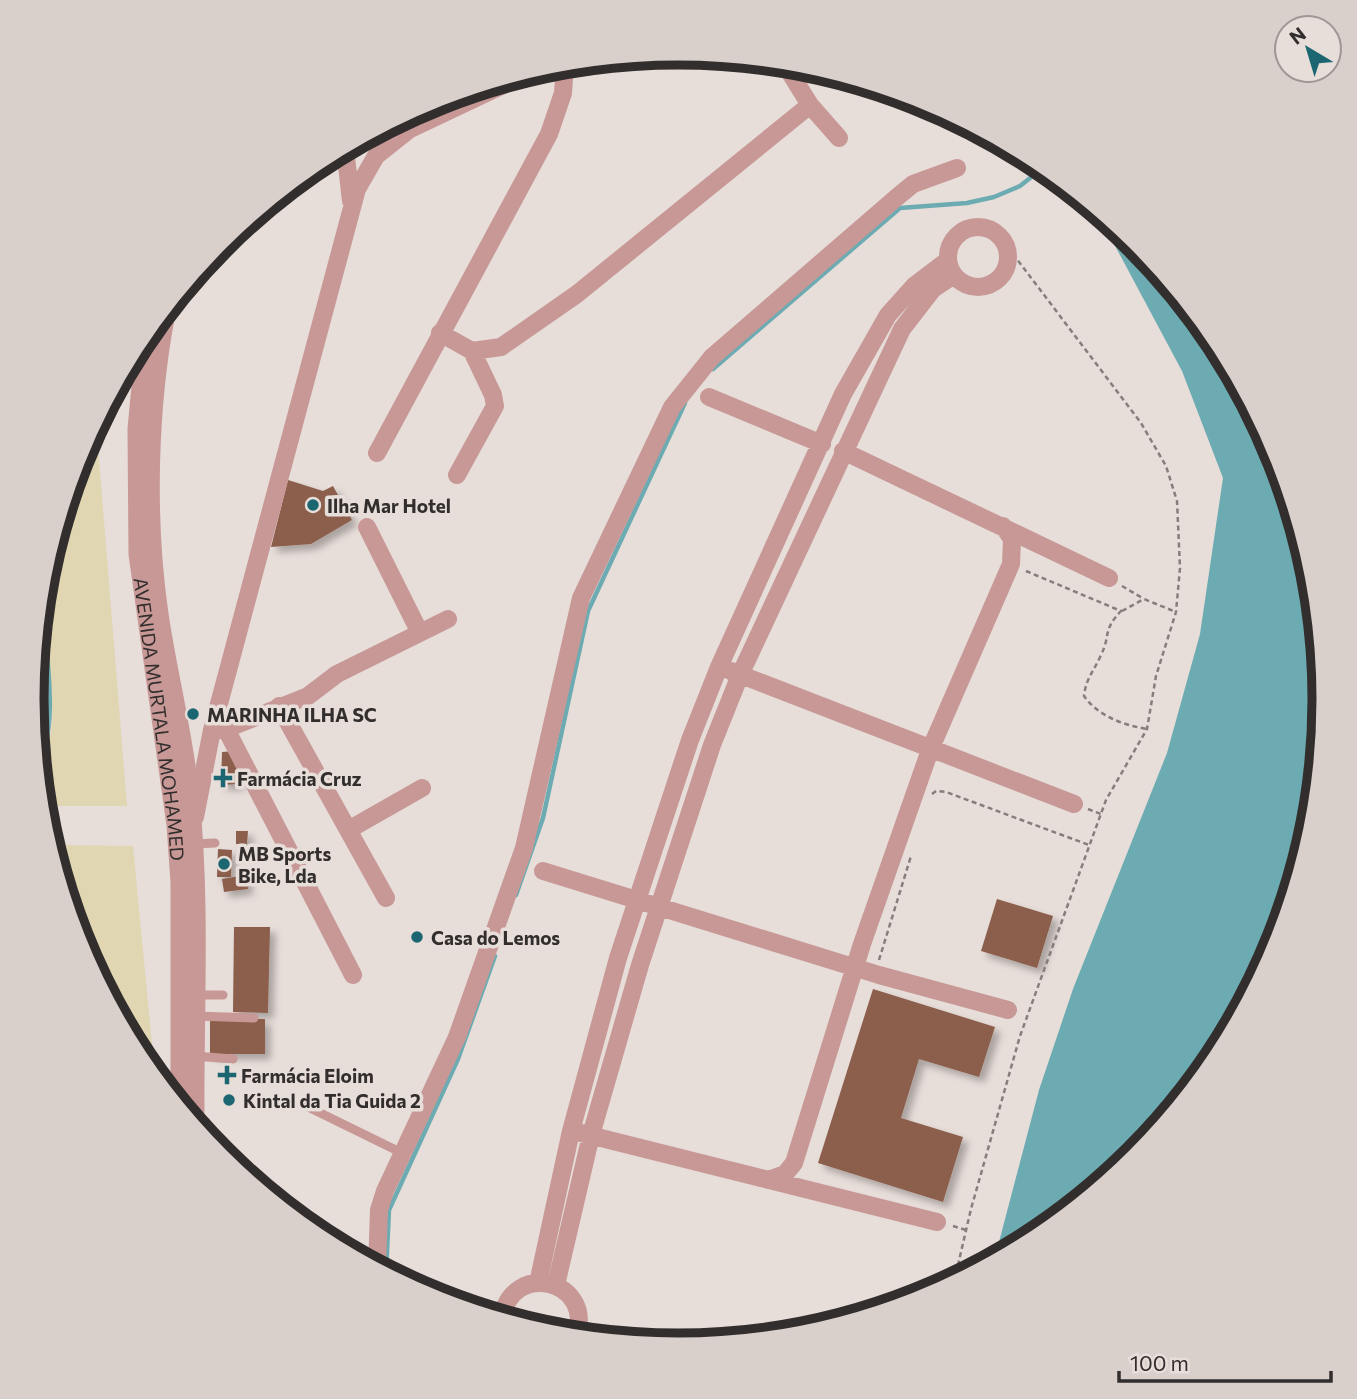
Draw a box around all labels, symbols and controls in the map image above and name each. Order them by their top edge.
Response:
north arrow [1273,14,1343,84]
text: N [1285,22,1310,49]
place label: Ilha Mar Hotel [327,494,451,517]
marker: Ilha Mar Hotel [305,497,321,513]
street label: AVENIDA MURTALA MOHAMED [130,576,190,861]
place label: MARINHA ILHA SC [207,703,377,726]
marker: MARINHA ILHA SC [185,706,201,722]
place label: Farmácia Cruz [237,767,362,790]
marker: Farmácia Cruz [215,770,231,786]
place label: MB Sports Bike, Lda [238,842,331,887]
marker: MB Sports Bike, Lda [216,856,232,872]
place label: Casa do Lemos [431,926,560,949]
marker: Casa do Lemos [409,929,425,945]
place label: Farmácia Eloim [241,1064,374,1087]
marker: Farmácia Eloim [219,1067,235,1083]
place label: Kintal da Tia Guida 2 [243,1089,421,1112]
marker: Kintal da Tia Guida 2 [221,1092,237,1108]
scale bar [1119,1340,1331,1384]
text: 100 m [1130,1350,1189,1375]

